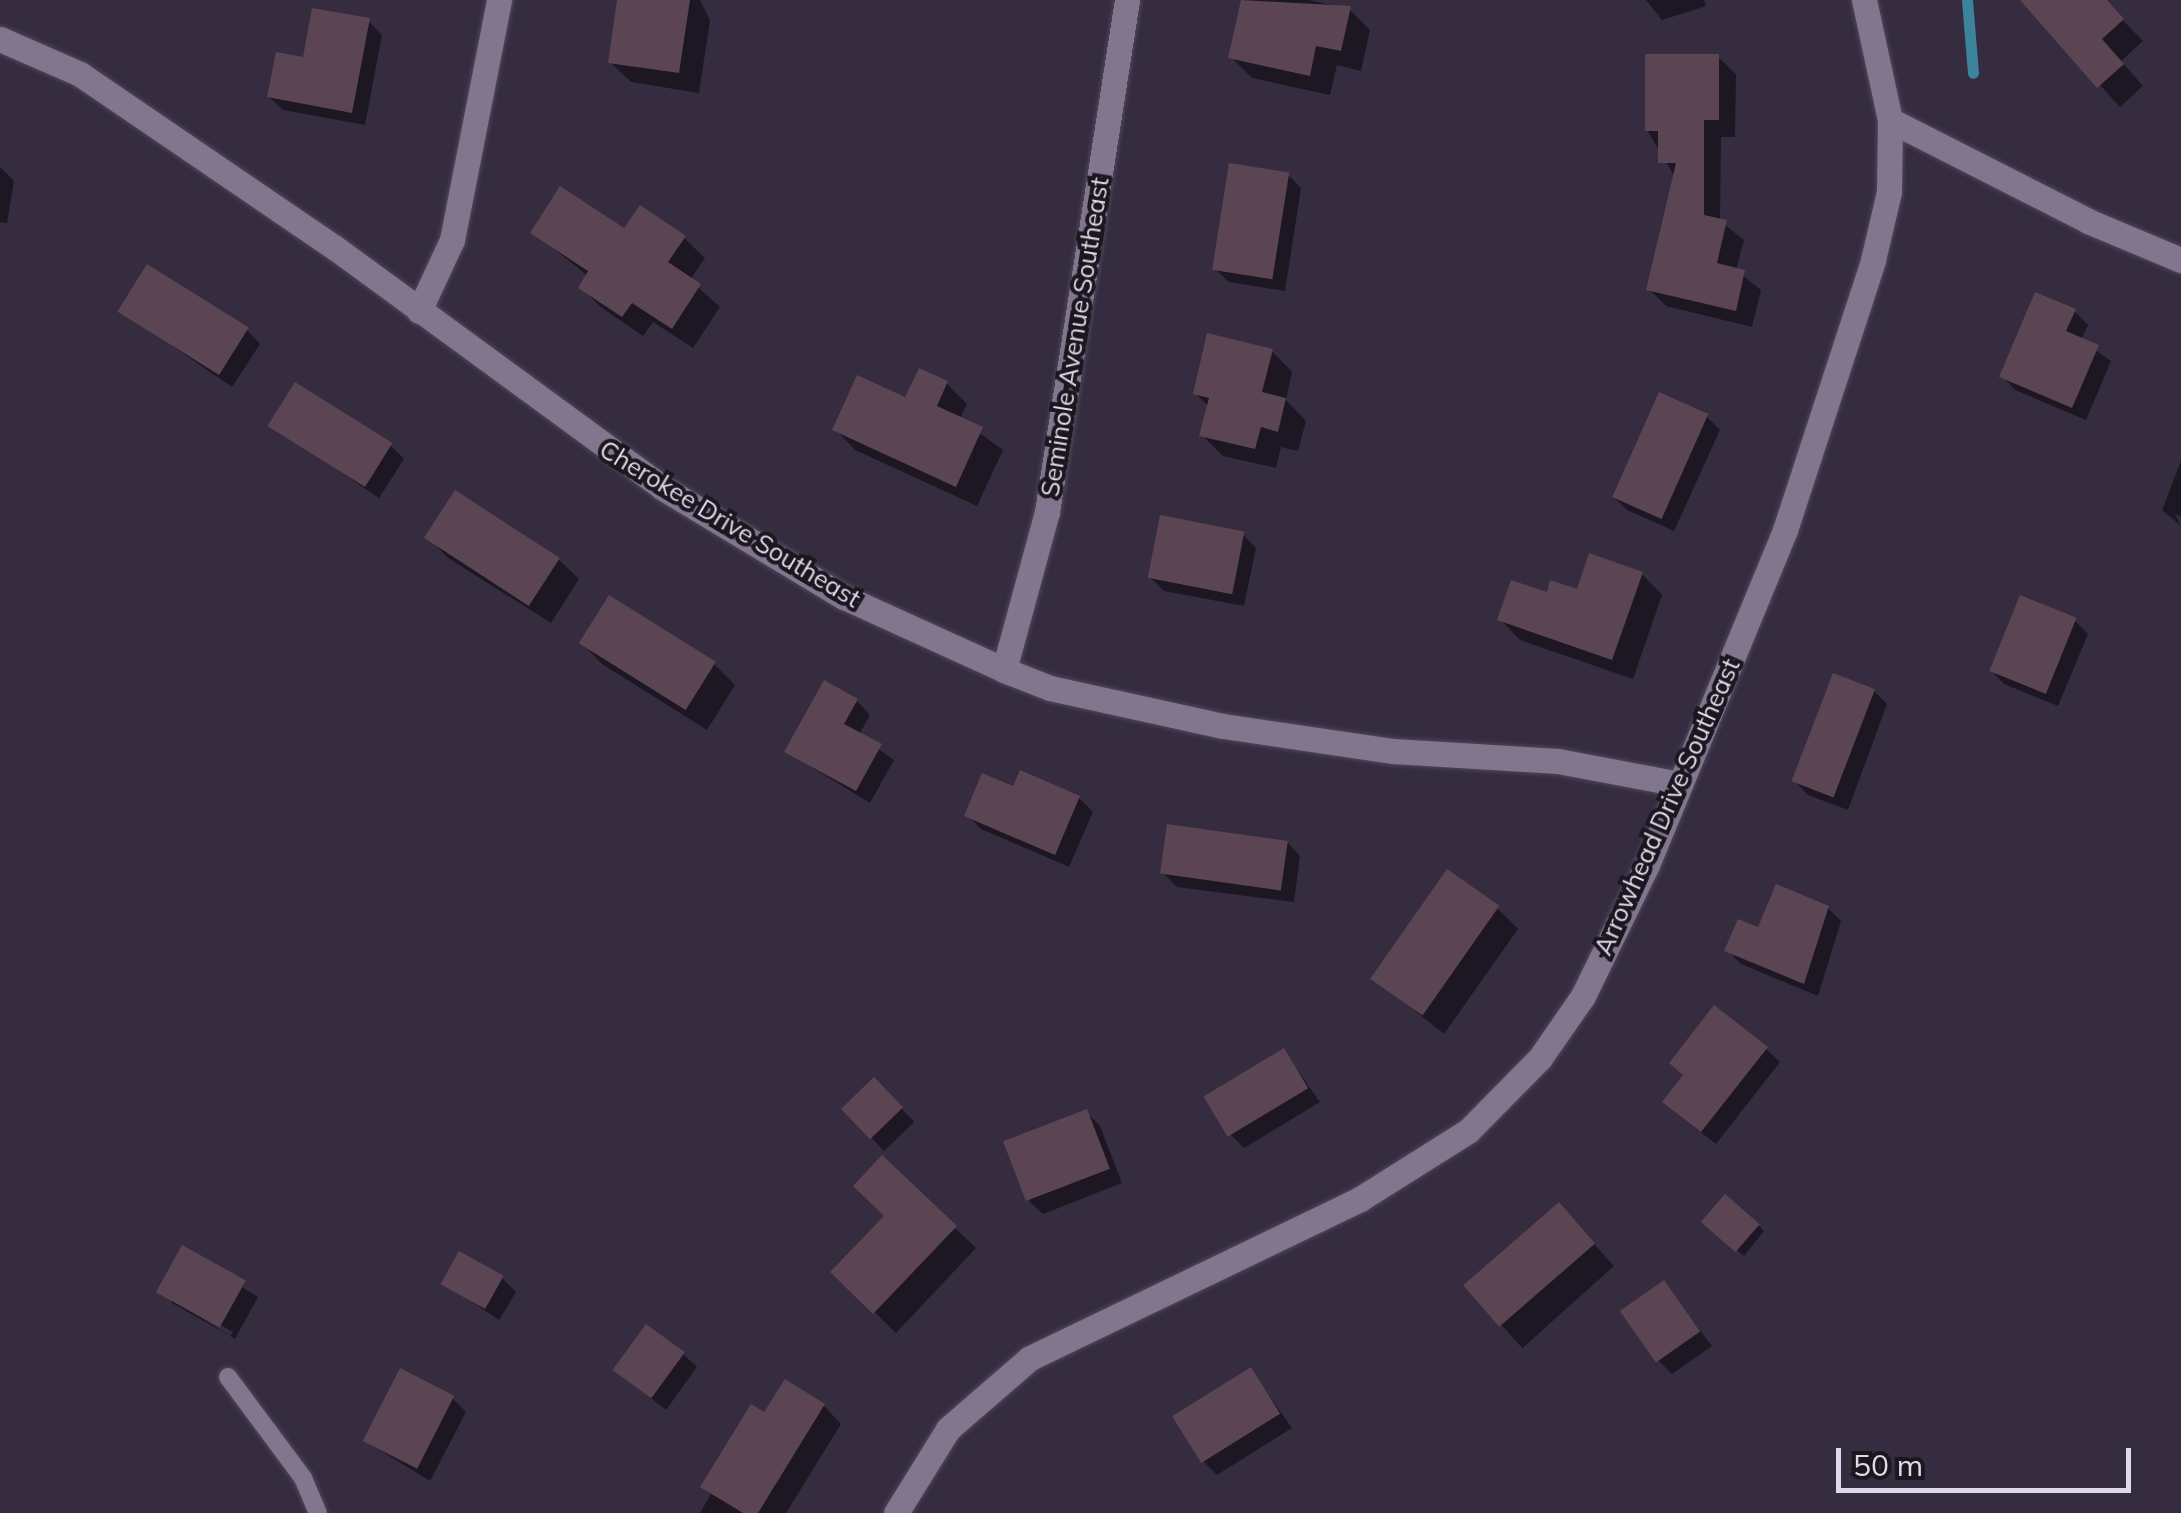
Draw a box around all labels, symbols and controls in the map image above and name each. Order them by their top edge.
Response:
street label: Seminole Avenue Southeast [1035,175,1115,499]
street label: Cherokee Drive Southeast [594,434,866,614]
street label: Arrowhead Drive Southeast [1588,654,1746,960]
scale bar [1841,1428,2136,1490]
text: 50 m [1853,1446,1923,1484]

